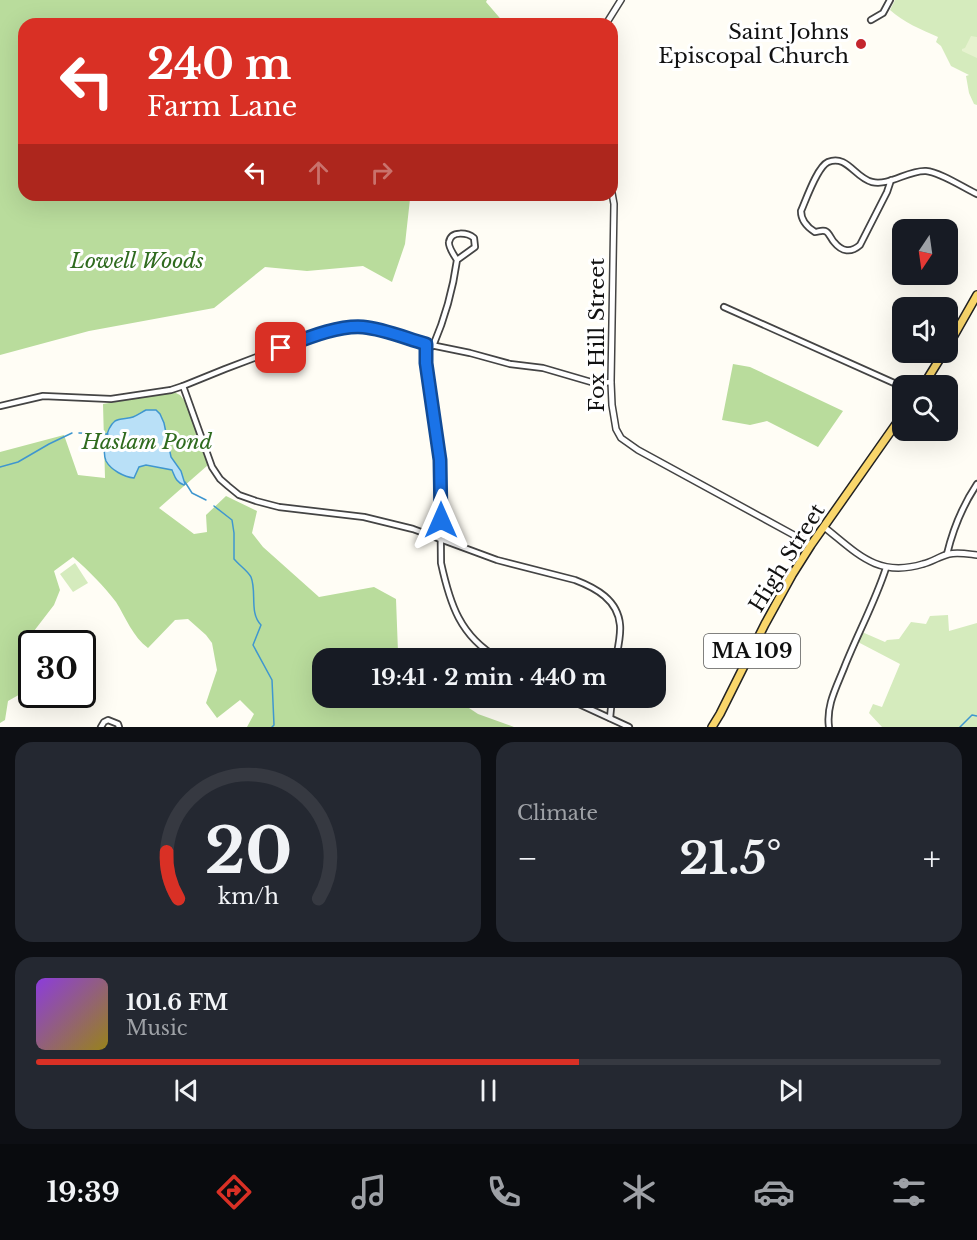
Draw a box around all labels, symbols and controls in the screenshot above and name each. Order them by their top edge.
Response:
place label: Saint Johns Episcopal Church [658,19,849,69]
marker: Saint Johns Episcopal Church [854,37,868,51]
text: 240 m [147,38,292,90]
icon: left [48,42,126,120]
text: Farm Lane [147,90,297,123]
icon: left [239,156,272,189]
icon: ahead [302,156,335,189]
icon: right [365,156,398,189]
north arrow [892,219,958,285]
map controls [892,219,958,441]
park label: Lowell Woods [69,248,204,274]
street label: Fox Hill Street [584,258,610,412]
button: sound [892,297,958,363]
pin [255,322,306,373]
icon: arrive [264,331,297,364]
button: search [892,375,958,441]
park label: Haslam Pond [81,429,213,455]
position arrow [409,488,473,552]
street label: High Street [743,499,831,617]
speed limit sign: 30 [18,630,96,708]
road number: MA 109 [704,634,800,668]
text: 19:41 · 2 min · 440 m [371,664,607,691]
text: Climate [517,801,598,825]
text: 20 [204,812,292,890]
text: 21.5° [679,830,782,886]
text: − [517,838,538,879]
text: + [923,838,941,879]
text: km/h [218,883,279,910]
text: 101.6 FM [126,989,228,1016]
text: Music [126,1016,187,1040]
icon: previous [170,1074,203,1107]
icon: pause [472,1074,505,1107]
icon: next [774,1074,807,1107]
icon: directions [213,1171,255,1213]
icon: music [348,1171,390,1213]
icon: phone [483,1171,525,1213]
icon: climate [618,1171,660,1213]
icon: car [753,1171,795,1213]
icon: filters [888,1171,930,1213]
text: 19:39 [47,1176,120,1209]

